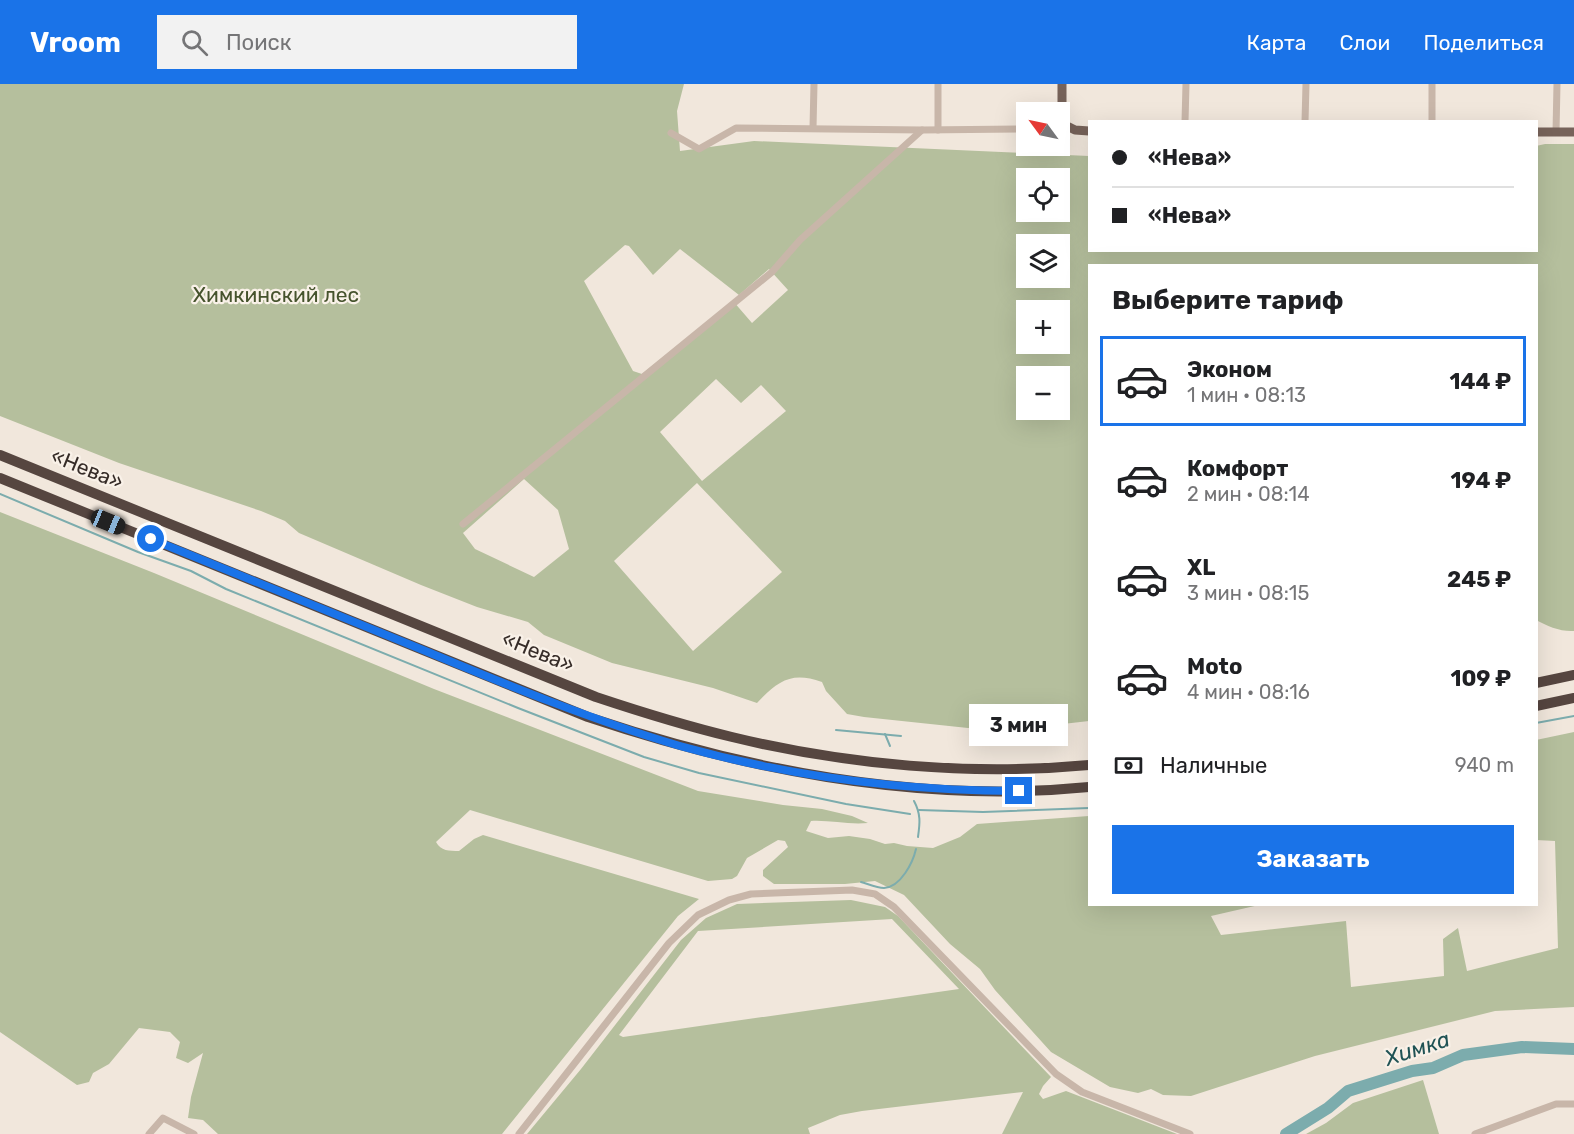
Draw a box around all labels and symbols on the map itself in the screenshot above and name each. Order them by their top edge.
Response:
north arrow [1016,102,1070,156]
park label: Химкинский лес [193,282,359,307]
street label: «Нева» [47,443,127,494]
car [88,507,128,537]
route start [137,525,164,552]
street label: «Нева» [498,626,578,677]
callout: 3 мин [970,704,1068,746]
route end [1005,777,1032,804]
water label: Химка [1380,1025,1453,1072]

